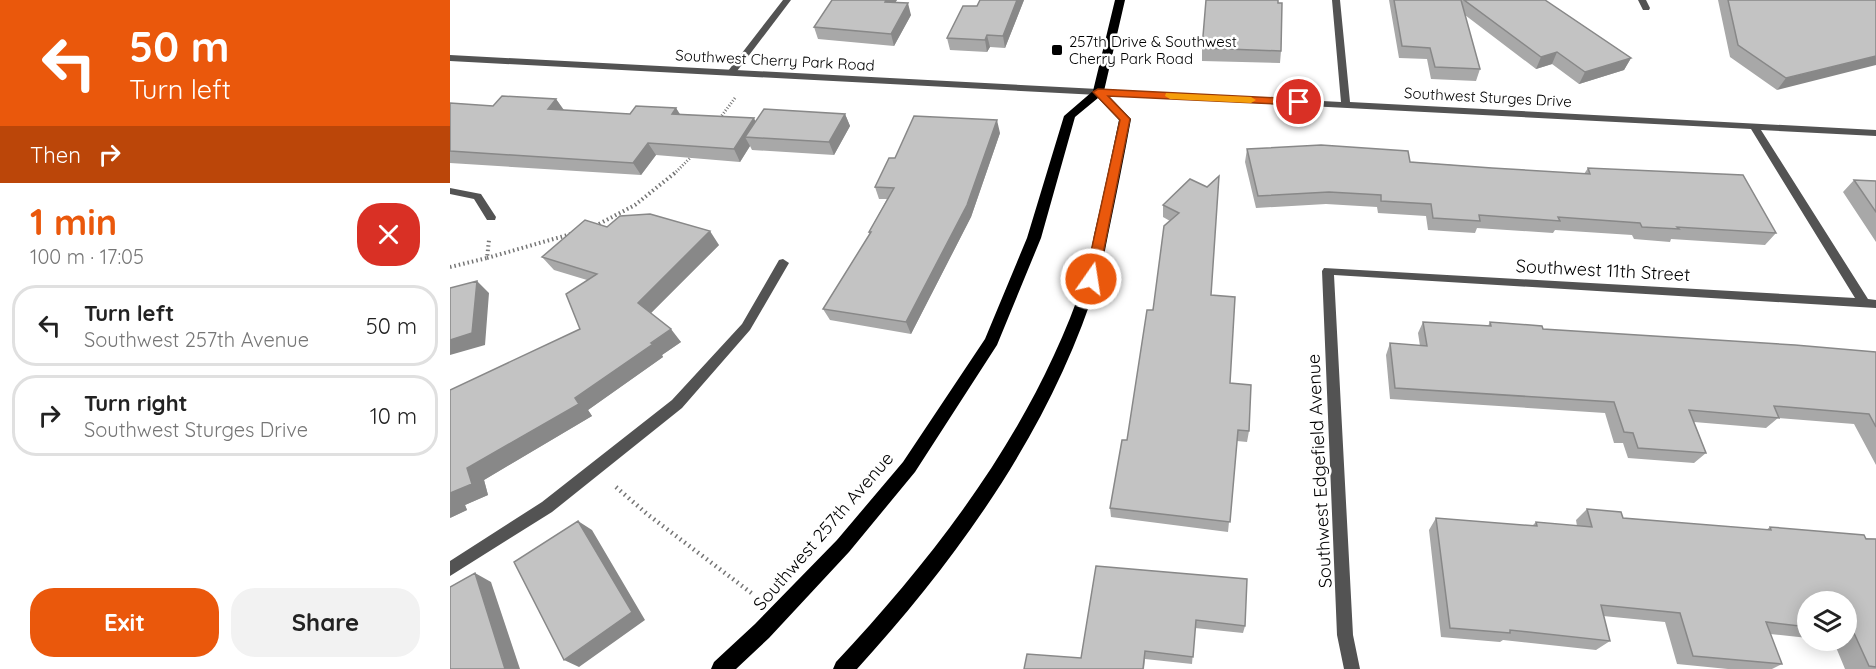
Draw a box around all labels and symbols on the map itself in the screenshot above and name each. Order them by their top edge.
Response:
place label: 257th Drive & Southwest Cherry Park Road [1069,32,1237,68]
marker: 257th Drive & Southwest Cherry Park Road [1050,43,1064,57]
street label: Southwest Cherry Park Road [675,45,875,75]
pin [1273,76,1324,127]
street label: Southwest Sturges Drive [1404,83,1572,111]
position arrow [1059,247,1123,311]
street label: Southwest 11th Street [1515,254,1691,286]
street label: Southwest Edgefield Avenue [1301,353,1337,589]
street label: Southwest 257th Avenue [748,447,898,615]

